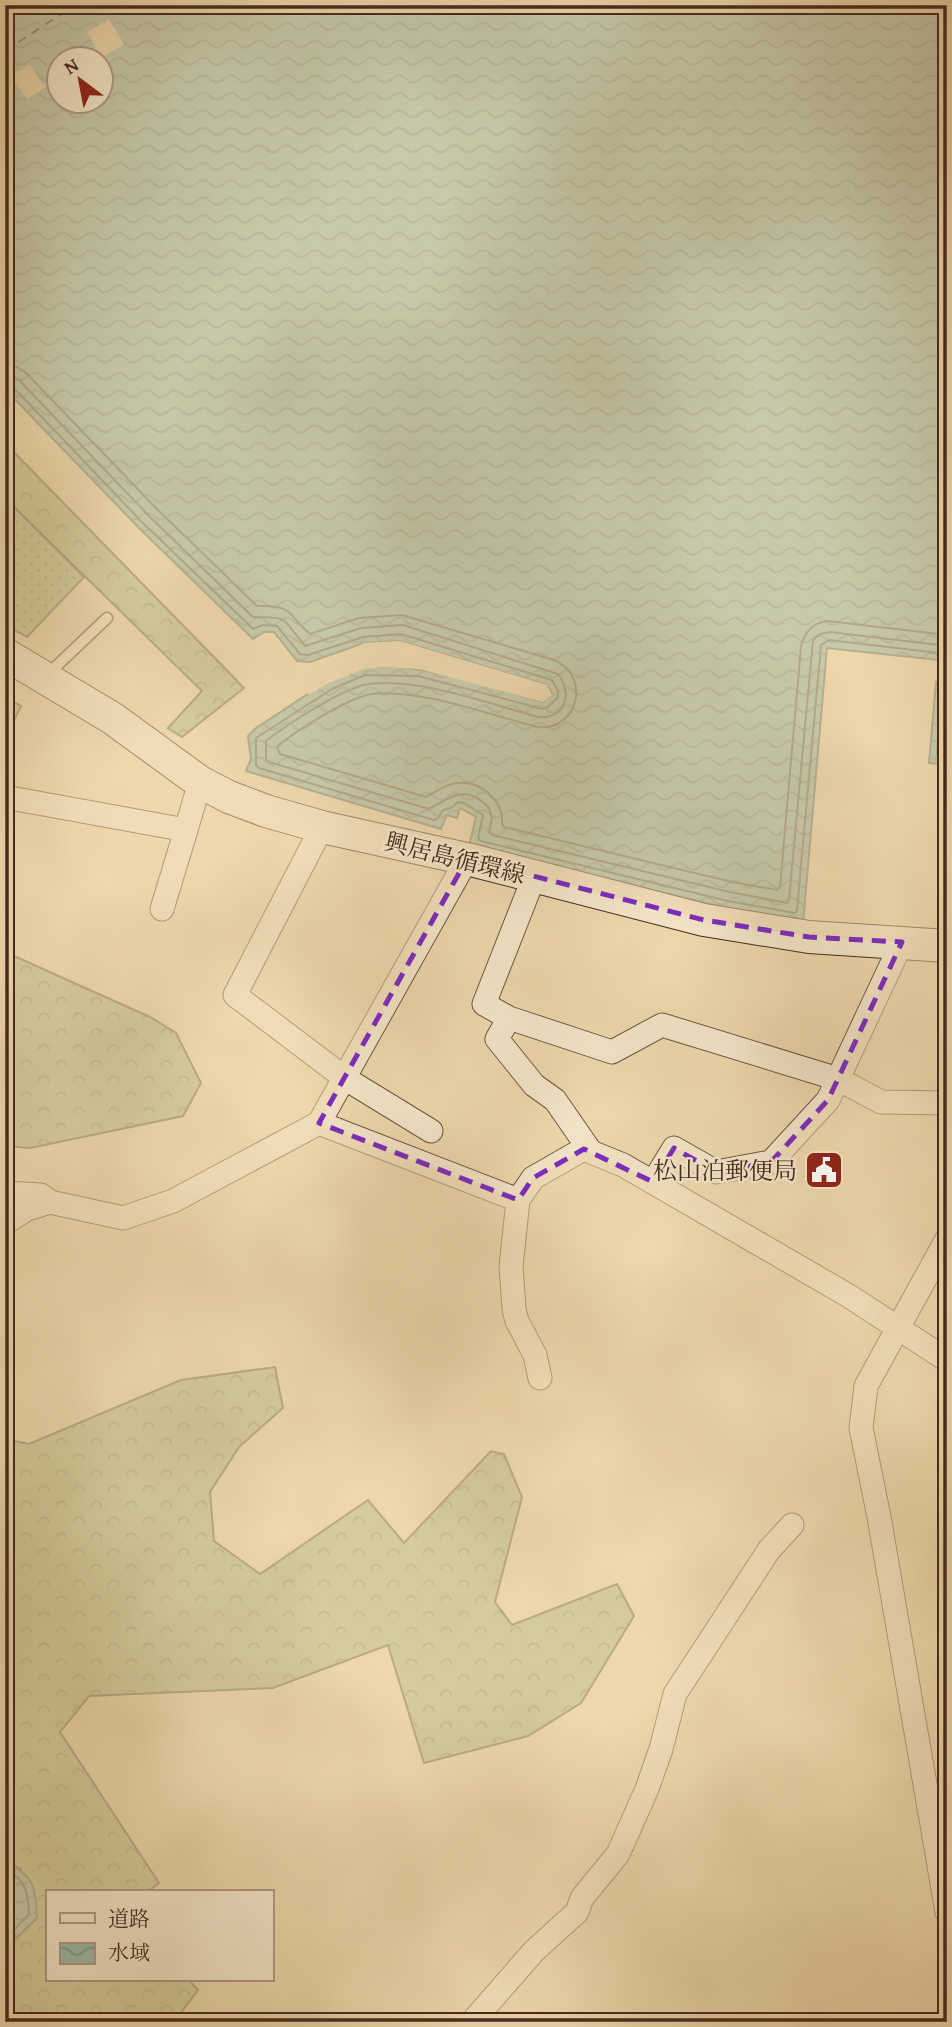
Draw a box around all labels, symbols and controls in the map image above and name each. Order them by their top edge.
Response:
north arrow [46,46,116,116]
text: N [58,50,84,81]
street label: 興居島循環線 [381,824,529,892]
public building icon: 松山泊郵便局 [803,1149,845,1191]
place label: 松山泊郵便局 [653,1153,797,1188]
legend [46,1890,273,1982]
text: 道路 [108,1903,150,1934]
text: 水域 [108,1937,150,1968]

